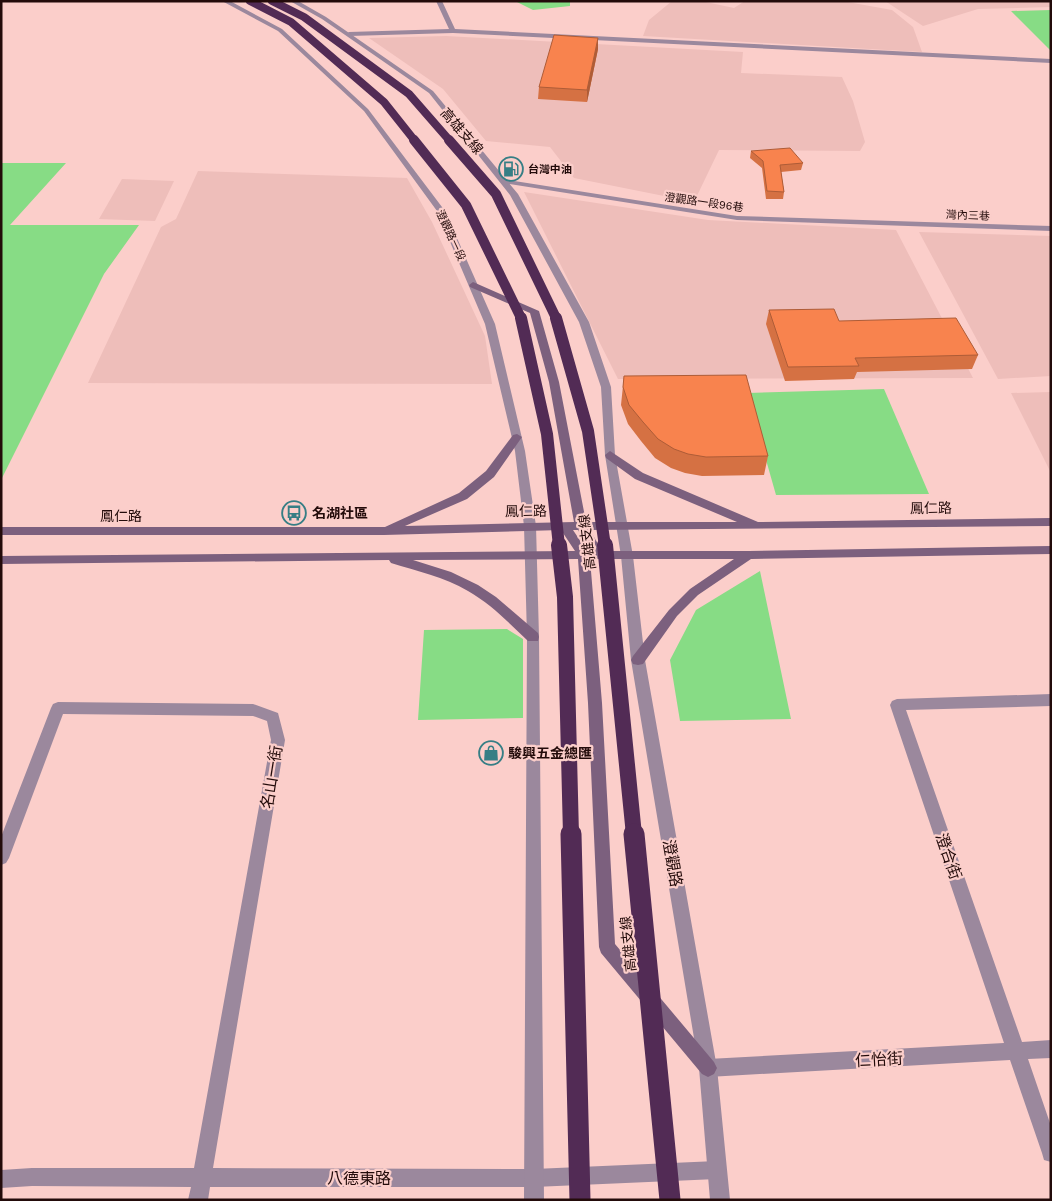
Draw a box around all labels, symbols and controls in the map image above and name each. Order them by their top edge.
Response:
street label: 高雄支線 [438,105,486,157]
fuel station icon: 台灣中油 [498,156,524,182]
place label: 台灣中油 [528,163,572,176]
street label: 澄觀路一段96巷 [664,191,744,214]
street label: 澄觀路一段 [433,208,468,263]
street label: 灣內三巷 [946,208,990,223]
bus stop icon: 名湖社區 [281,500,307,526]
street label: 鳳仁路 [910,500,952,516]
street label: 鳳仁路 [505,503,547,519]
place label: 名湖社區 [312,505,368,521]
street label: 鳳仁路 [100,508,142,524]
street label: 高雄支線 [576,513,598,571]
shop icon: 駿興五金總匯 [478,740,504,766]
street label: 名山一街 [257,744,286,810]
place label: 駿興五金總匯 [508,745,592,761]
street label: 澄合街 [932,830,965,882]
street label: 澄觀路 [659,838,686,888]
street label: 高雄支線 [617,915,639,973]
street label: 仁怡街 [855,1049,903,1070]
street label: 八德東路 [327,1169,391,1188]

